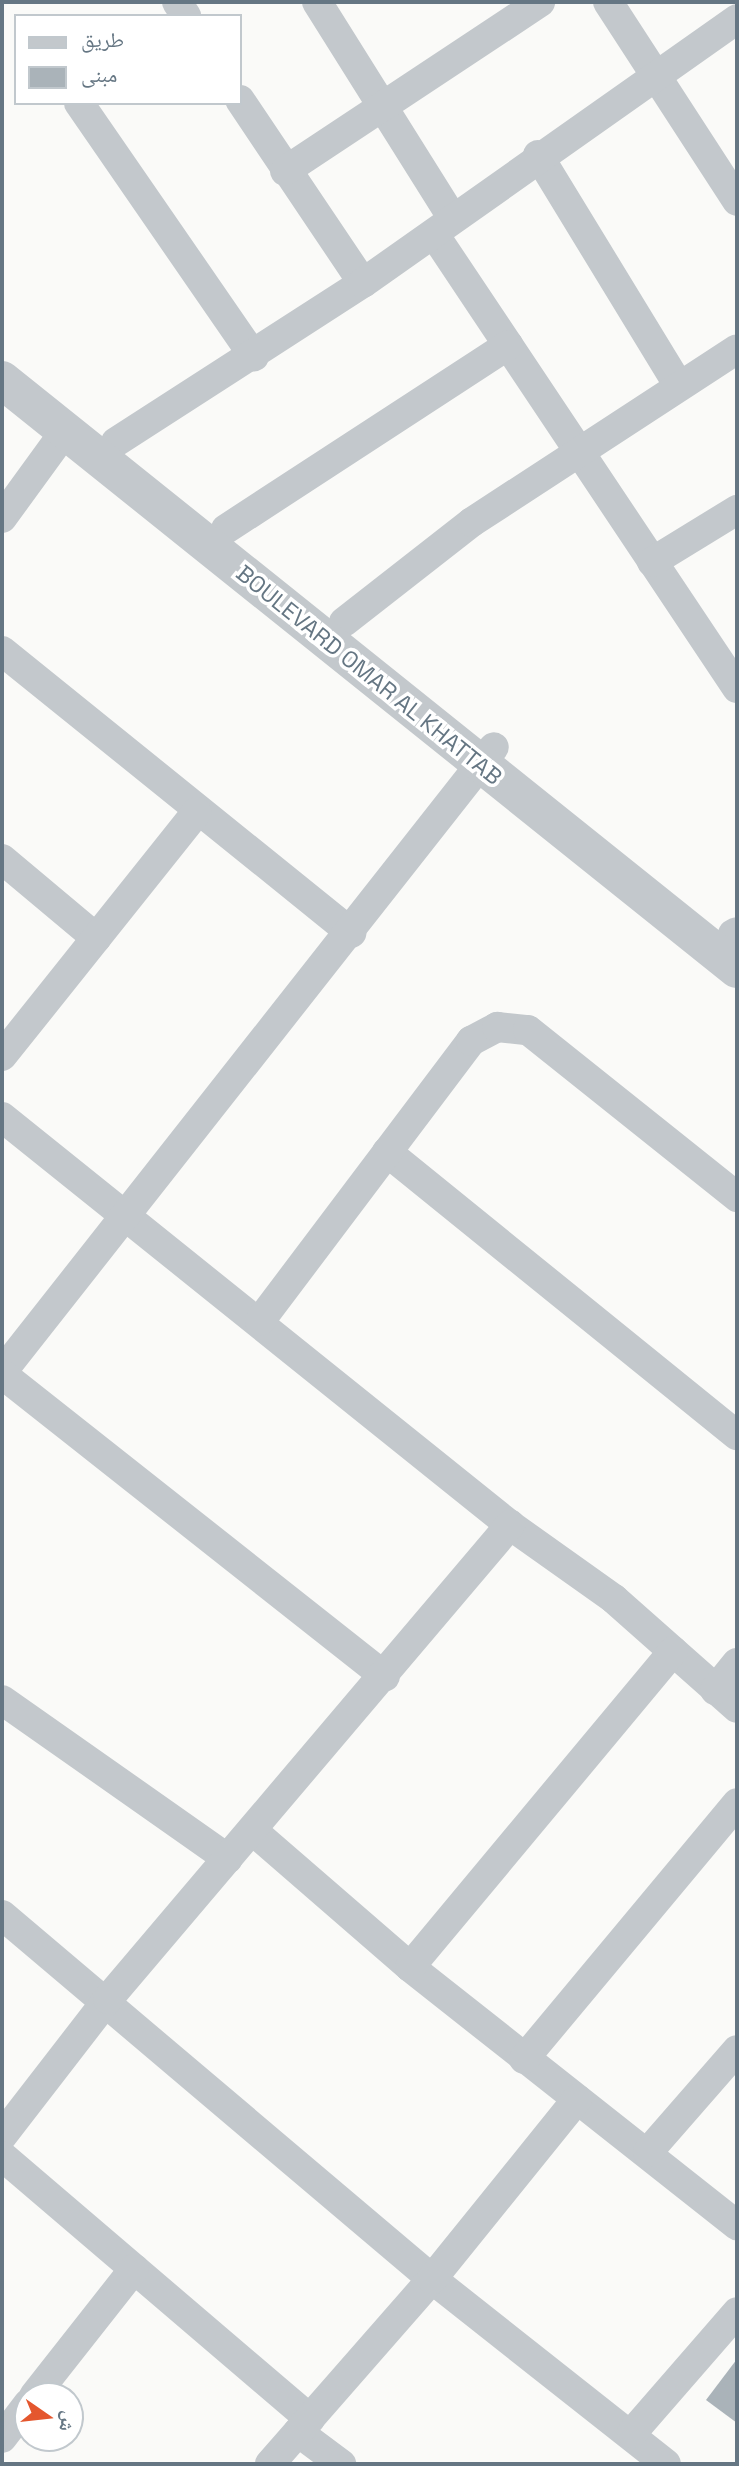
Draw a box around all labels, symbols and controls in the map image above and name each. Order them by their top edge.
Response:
legend [14,14,242,105]
text: طريق [81,26,124,53]
text: مبنى [81,61,117,88]
street label: BOULEVARD OMAR AL KHATTAB [230,559,508,791]
north arrow [14,2382,84,2452]
text: ش [53,2409,82,2435]

